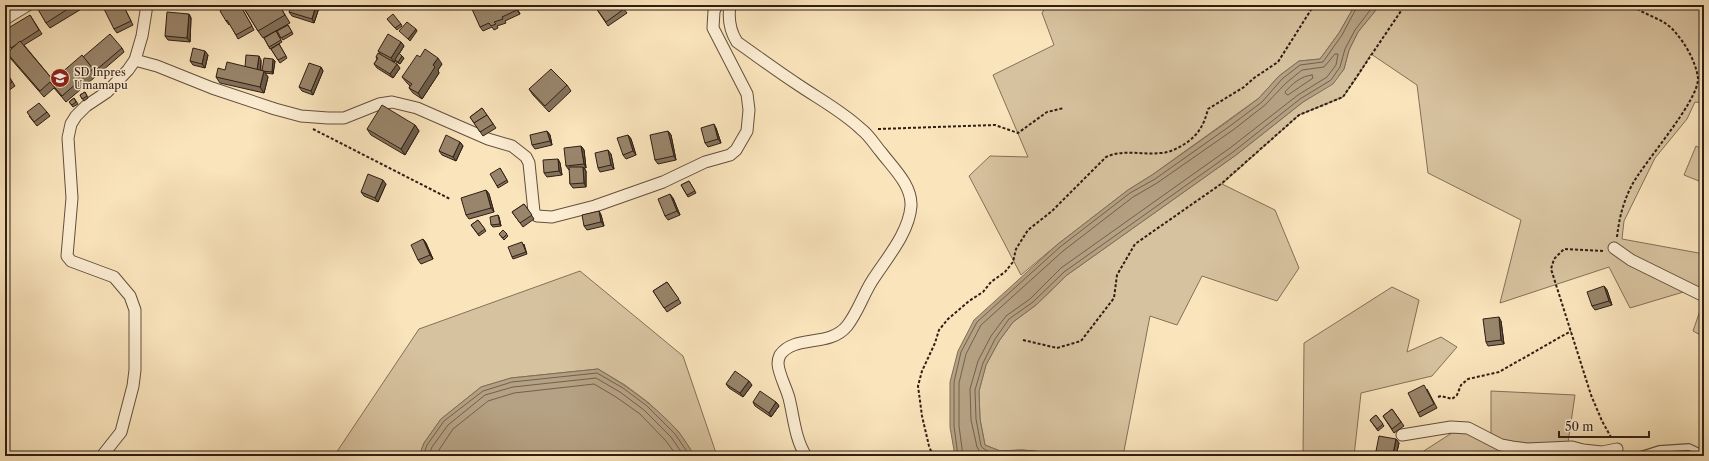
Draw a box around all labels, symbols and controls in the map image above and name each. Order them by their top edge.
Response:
place label: SD Inpres Umamapu [74,65,128,92]
school or university icon: SD Inpres Umamapu [49,67,71,89]
scale bar [1559,413,1649,439]
text: 50 m [1565,419,1594,434]

